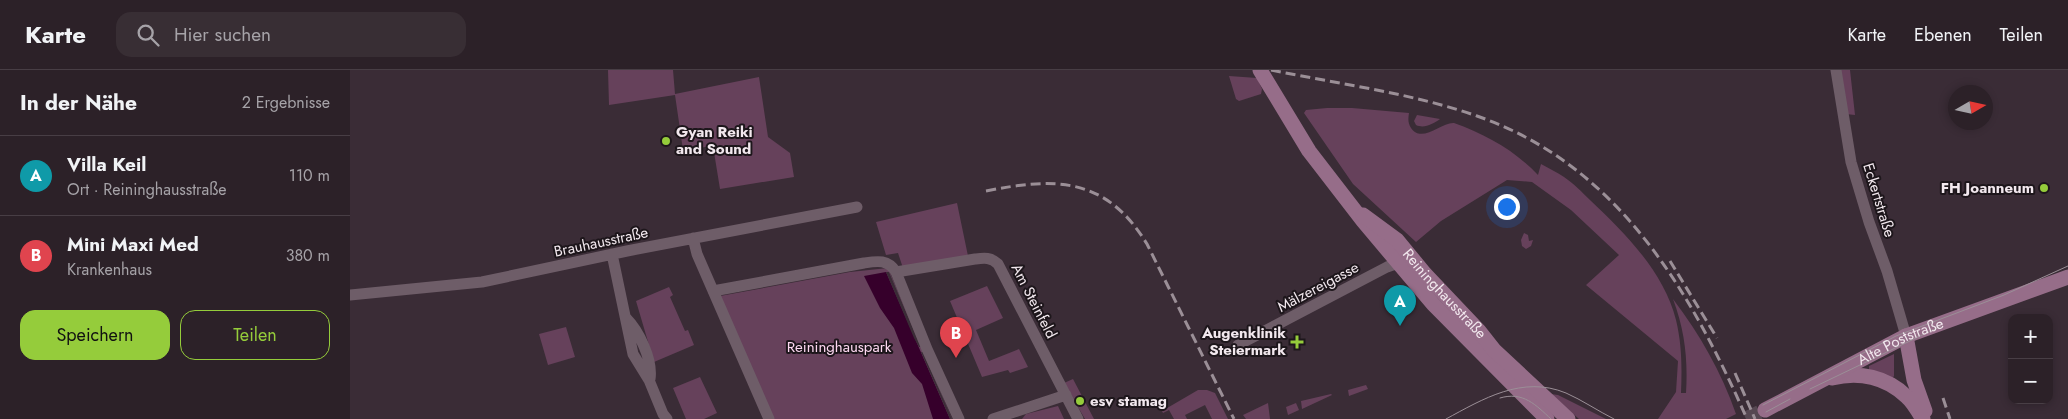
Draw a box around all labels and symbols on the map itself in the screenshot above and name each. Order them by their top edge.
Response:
north arrow [1948,85,1993,130]
place label: Gyan Reiki and Sound [676,121,753,160]
marker: Gyan Reiki and Sound [660,135,672,147]
street label: Eckertstraße [1857,160,1901,240]
place label: FH Joanneum [1941,177,2034,199]
marker: FH Joanneum [2038,182,2050,194]
your location [1494,194,1520,220]
street label: Brauhausstraße [552,221,650,263]
street label: Reininghausstraße [1397,244,1492,344]
street label: Mälzereigasse [1273,256,1363,318]
street label: Am Steinfeld [1006,260,1062,342]
pin: A [1384,285,1416,326]
street label: Alte Poststraße [1853,312,1947,371]
pin: B [940,317,972,358]
place label: Augenklinik Steiermark [1201,322,1286,361]
marker: Augenklinik Steiermark [1290,335,1304,349]
park label: Reininghauspark [787,336,892,358]
place label: esv stamag [1090,390,1167,412]
marker: esv stamag [1074,395,1086,407]

